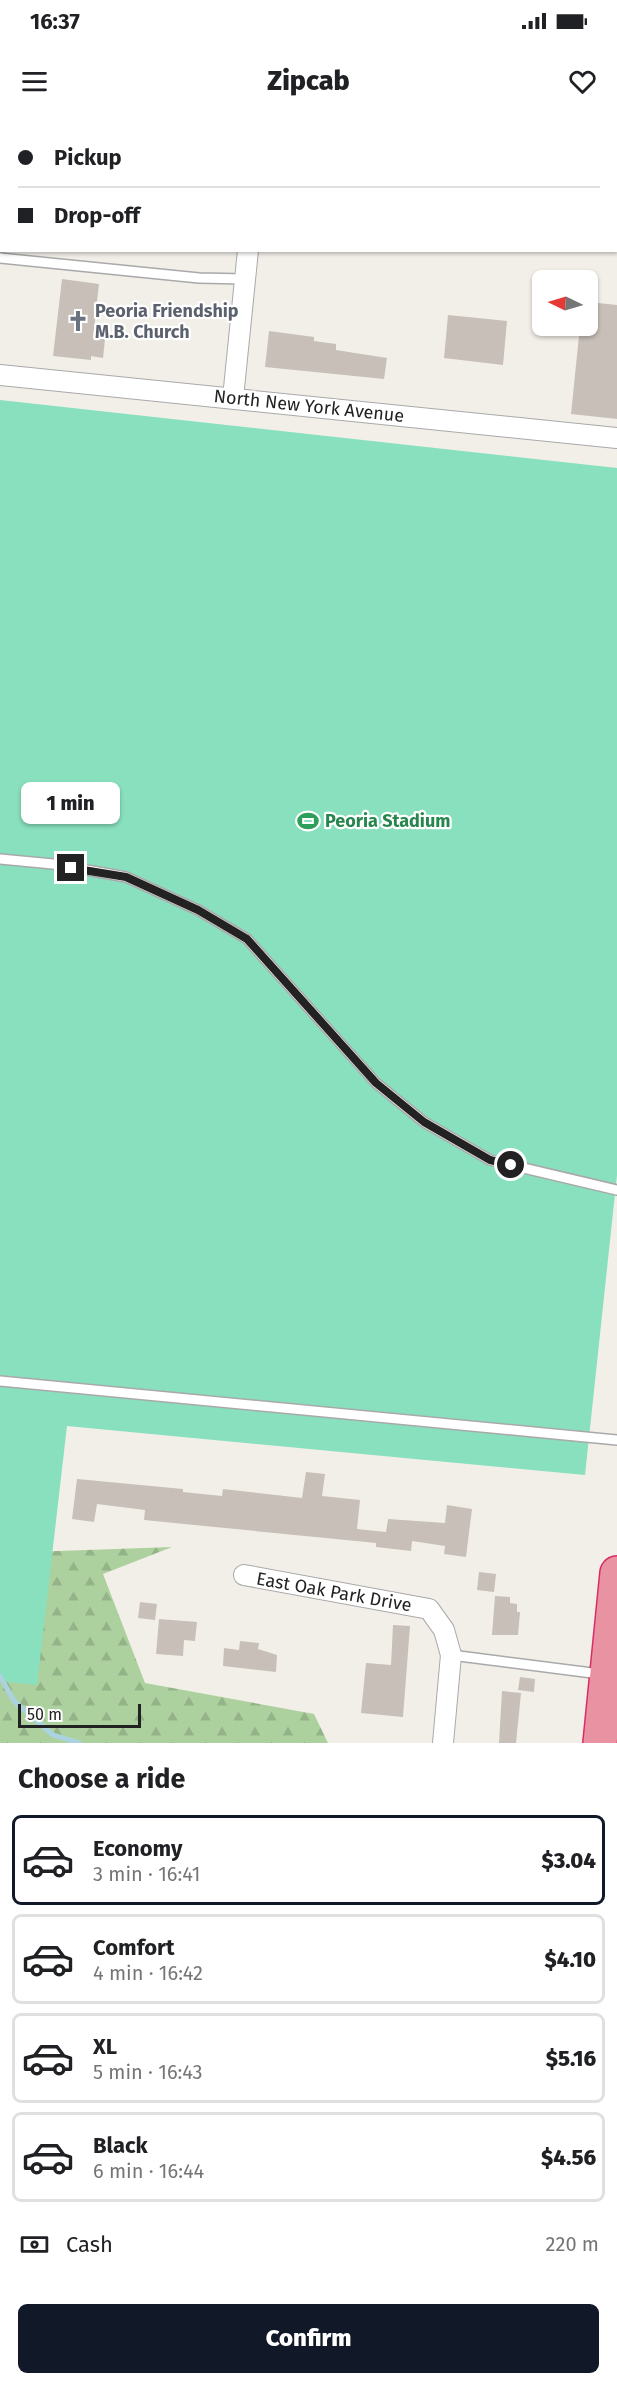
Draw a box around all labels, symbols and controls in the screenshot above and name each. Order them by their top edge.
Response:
text: 16:37 [30,8,80,35]
icon: menu [18,65,51,98]
text: Zipcab [267,65,350,97]
icon: heart [566,65,599,98]
text: Pickup [54,144,122,171]
text: Drop-off [54,202,140,229]
north arrow [532,270,598,336]
map controls [532,270,598,336]
place label: Peoria Friendship M.B. Church [95,300,239,343]
church icon: Peoria Friendship M.B. Church [66,309,90,333]
street label: North New York Avenue [213,385,405,427]
callout: 1 min [22,781,121,823]
text: 1 min [47,791,94,815]
sports icon: Peoria Stadium [296,809,320,833]
place label: Peoria Stadium [325,810,450,832]
route end [57,854,84,881]
route start [497,1151,524,1178]
street label: East Oak Park Drive [255,1568,413,1616]
scale bar [18,1701,141,1728]
text: 50 m [27,1705,62,1724]
text: Choose a ride [18,1763,185,1795]
icon: car [21,1833,75,1887]
text: Economy [93,1835,182,1862]
text: $3.04 [542,1847,596,1874]
text: 3 min · 16:41 [93,1862,200,1886]
icon: car [21,1932,75,1986]
text: Comfort [93,1934,174,1961]
text: $4.10 [545,1946,596,1973]
text: 4 min · 16:42 [93,1961,203,1985]
icon: car [21,2031,75,2085]
text: XL [93,2033,117,2060]
text: $5.16 [546,2045,596,2072]
text: 5 min · 16:43 [93,2060,203,2084]
icon: car [21,2130,75,2184]
text: Black [93,2132,148,2159]
text: $4.56 [541,2144,596,2171]
text: 6 min · 16:44 [93,2159,204,2183]
icon: cash [18,2228,51,2261]
text: Cash [66,2231,113,2258]
text: 220 m [546,2232,599,2256]
button: Confirm [18,2304,599,2373]

